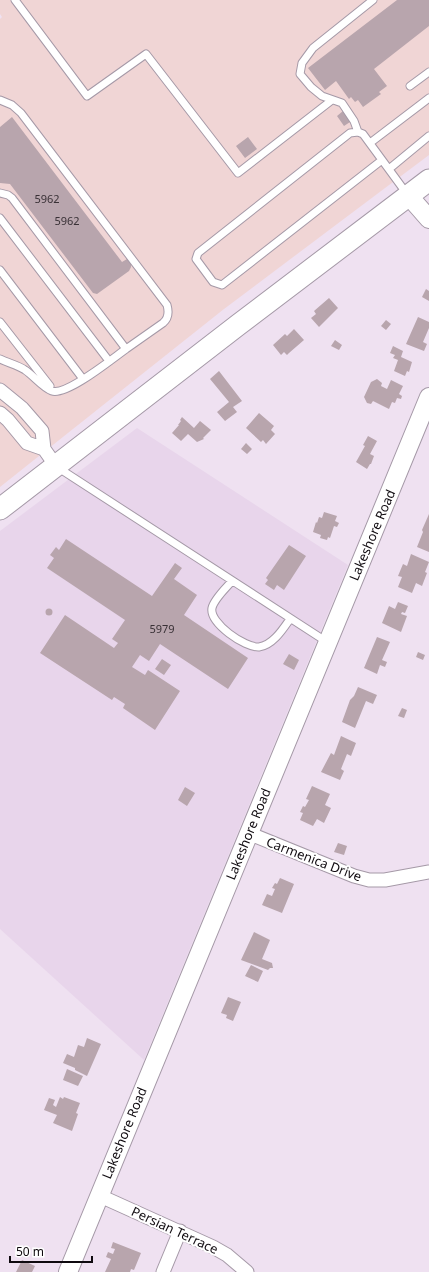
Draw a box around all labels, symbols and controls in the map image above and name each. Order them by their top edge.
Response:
house number: 5962 [34,191,60,206]
house number: 5962 [54,213,80,228]
street label: Lakeshore Road [345,487,399,583]
house number: 5979 [149,621,175,636]
street label: Lakeshore Road [221,785,275,883]
street label: Carmenica Drive [264,833,364,885]
street label: Lakeshore Road [97,1084,151,1182]
street label: Persian Terrace [129,1202,221,1258]
scale bar [10,1238,92,1264]
text: 50 m [16,1243,44,1260]

